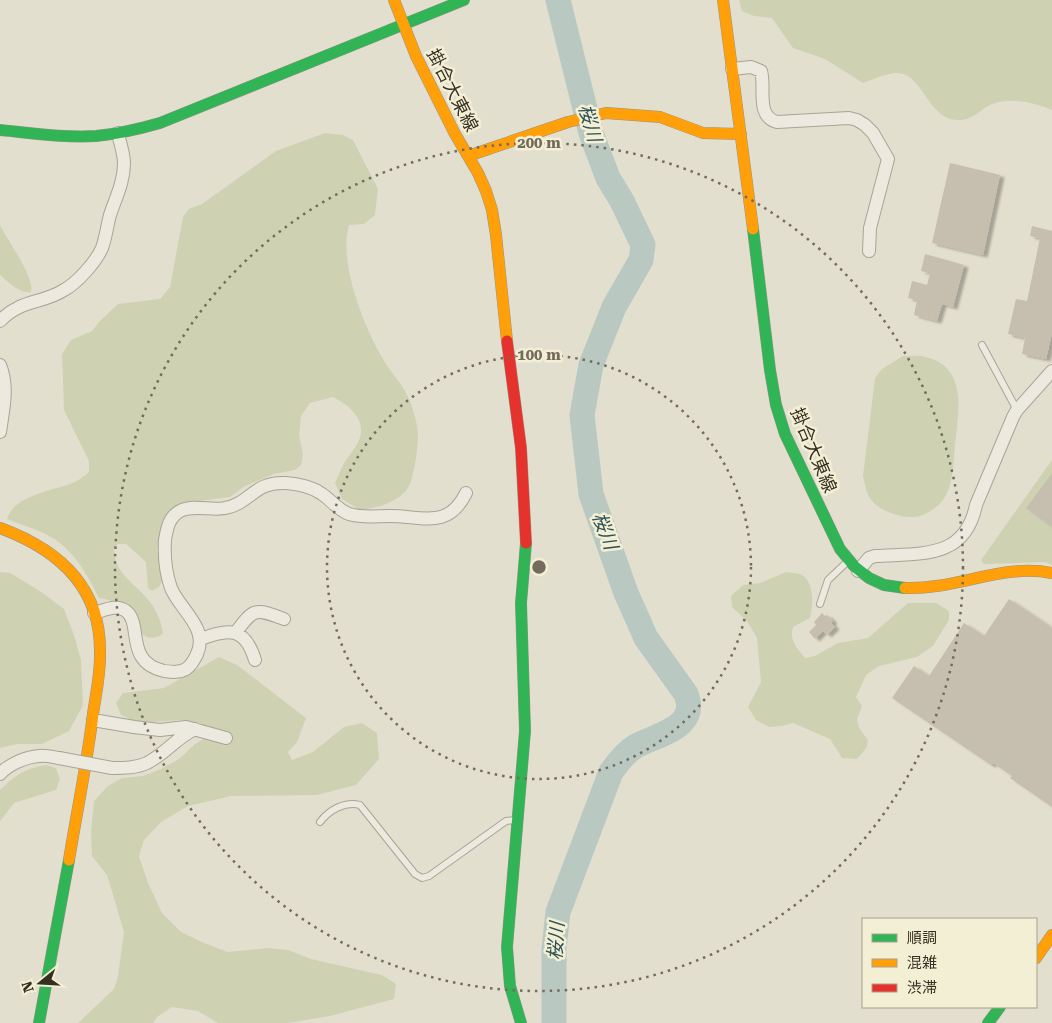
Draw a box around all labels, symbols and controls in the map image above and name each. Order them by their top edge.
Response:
street label: 掛合大東線 [423,45,483,135]
water label: 桜川 [574,102,607,146]
text: 200 m [517,134,561,152]
text: 100 m [517,346,561,364]
street label: 掛合大東線 [787,404,841,496]
water label: 桜川 [587,509,623,555]
centre of rings [530,558,548,576]
legend [862,918,1037,1008]
water label: 桜川 [543,919,569,961]
text: 順調 [907,929,937,947]
text: 混雑 [907,954,937,972]
north arrow [15,958,65,1008]
text: N [18,979,37,995]
text: 渋滞 [907,979,937,997]

